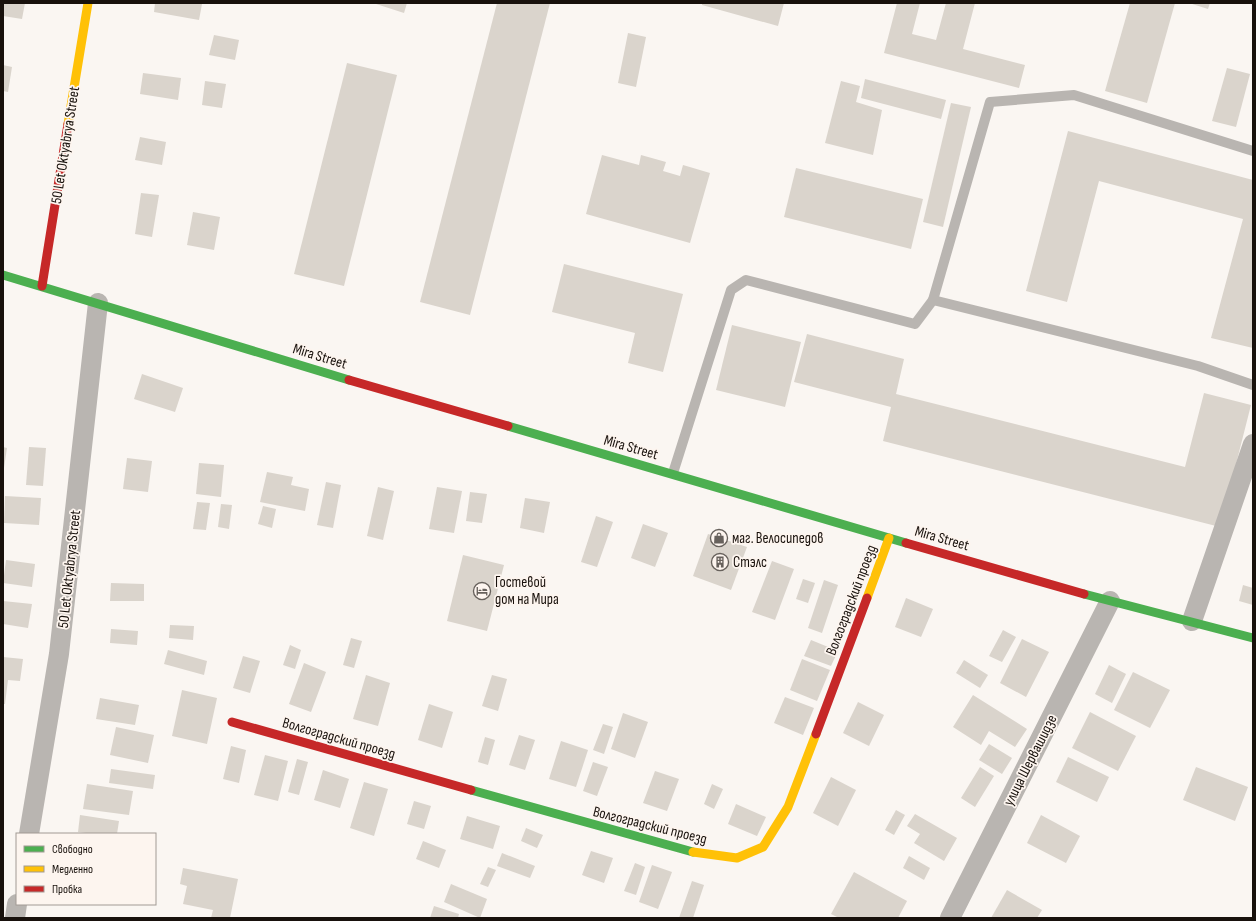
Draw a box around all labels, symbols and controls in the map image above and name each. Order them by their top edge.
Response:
street label: 50 Let Oktyabrya Street [47,85,84,205]
street label: Mira Street [291,339,350,374]
street label: Mira Street [602,431,661,464]
street label: 50 Let Oktyabrya Street [54,509,85,629]
street label: Mira Street [913,522,972,555]
shop icon: маг. Велосипедов [709,528,729,548]
place label: маг. Велосипедов [732,529,823,548]
street label: Волгоградский проезд [822,542,881,658]
building icon: Стэлс [710,552,730,572]
place label: Стэлс [733,553,767,572]
place label: Гостевой дом на Мира [495,573,559,609]
hotel icon: Гостевой дом на Мира [472,581,492,601]
street label: улица Шервашидзе [999,712,1062,809]
street label: Волгоградский проезд [280,713,398,764]
street label: Волгоградский проезд [591,802,709,849]
legend [16,833,156,905]
text: Свободно [52,842,93,857]
text: Медленно [52,862,93,877]
text: Пробка [52,882,83,897]

